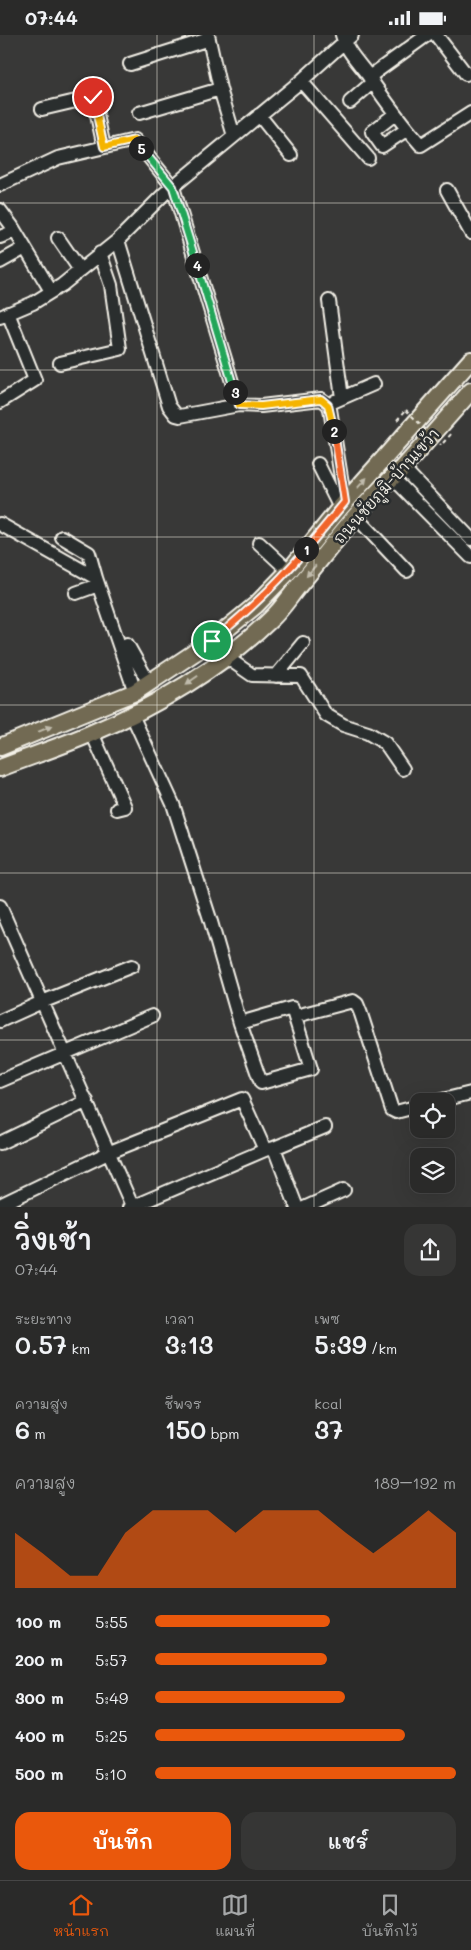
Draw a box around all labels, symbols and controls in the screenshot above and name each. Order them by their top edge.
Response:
text: 07:44 [25,5,78,30]
pin [72,76,114,118]
icon: check [79,83,107,111]
pin: 5 [128,135,154,161]
text: 5 [137,139,146,158]
pin: 4 [184,253,210,277]
text: 4 [193,256,202,275]
pin: 3 [222,379,248,405]
text: 3 [231,383,240,402]
pin: 2 [322,419,346,443]
text: 2 [331,422,338,441]
street label: ถนนชัยภูมิ-บ้านเขว้า [327,423,446,550]
one-way arrow [356,478,368,490]
pin: 1 [294,537,318,561]
text: 1 [303,540,310,559]
one-way arrow [305,565,316,578]
pin [191,620,233,662]
icon: arrive [198,627,226,655]
one-way arrow [185,676,198,685]
one-way arrow [38,725,53,733]
map controls [410,1093,455,1193]
button: locate [410,1093,455,1138]
button: layers [410,1148,455,1193]
text: วิ่งเช้า [15,1221,92,1257]
button: share [404,1224,456,1276]
text: 07:44 [15,1258,58,1279]
text: ระยะทาง [15,1309,72,1328]
text: เวลา [165,1309,194,1328]
text: เพซ [314,1309,340,1328]
text: 0.57 [15,1328,67,1360]
text: 3:13 [165,1328,213,1360]
text: 5:39 [314,1328,367,1360]
text: km [67,1339,90,1358]
text: /km [367,1339,397,1358]
text: ความสูง [15,1394,68,1413]
text: ชีพจร [165,1394,202,1413]
text: kcal [314,1394,342,1413]
text: 6 [15,1413,30,1445]
text: 150 [165,1413,206,1445]
text: 37 [314,1413,343,1445]
text: m [30,1424,46,1443]
text: bpm [206,1424,239,1443]
text: ความสูง [15,1472,75,1493]
text: 189–192 m [373,1472,456,1493]
text: 100 m [15,1611,61,1632]
text: 5:55 [95,1611,128,1632]
text: 200 m [15,1649,63,1670]
text: 5:57 [95,1649,128,1670]
text: 300 m [15,1687,64,1708]
text: 5:49 [95,1687,128,1708]
text: 400 m [15,1725,64,1746]
text: 5:25 [95,1725,128,1746]
text: 500 m [15,1763,63,1784]
text: 5:10 [95,1763,126,1784]
button: บันทึก [15,1812,231,1870]
button: แชร์ [241,1812,456,1870]
tab: หน้าแรก [53,1891,109,1940]
tab: แผนที่ [215,1891,255,1940]
tab: บันทึกไว้ [362,1891,418,1940]

